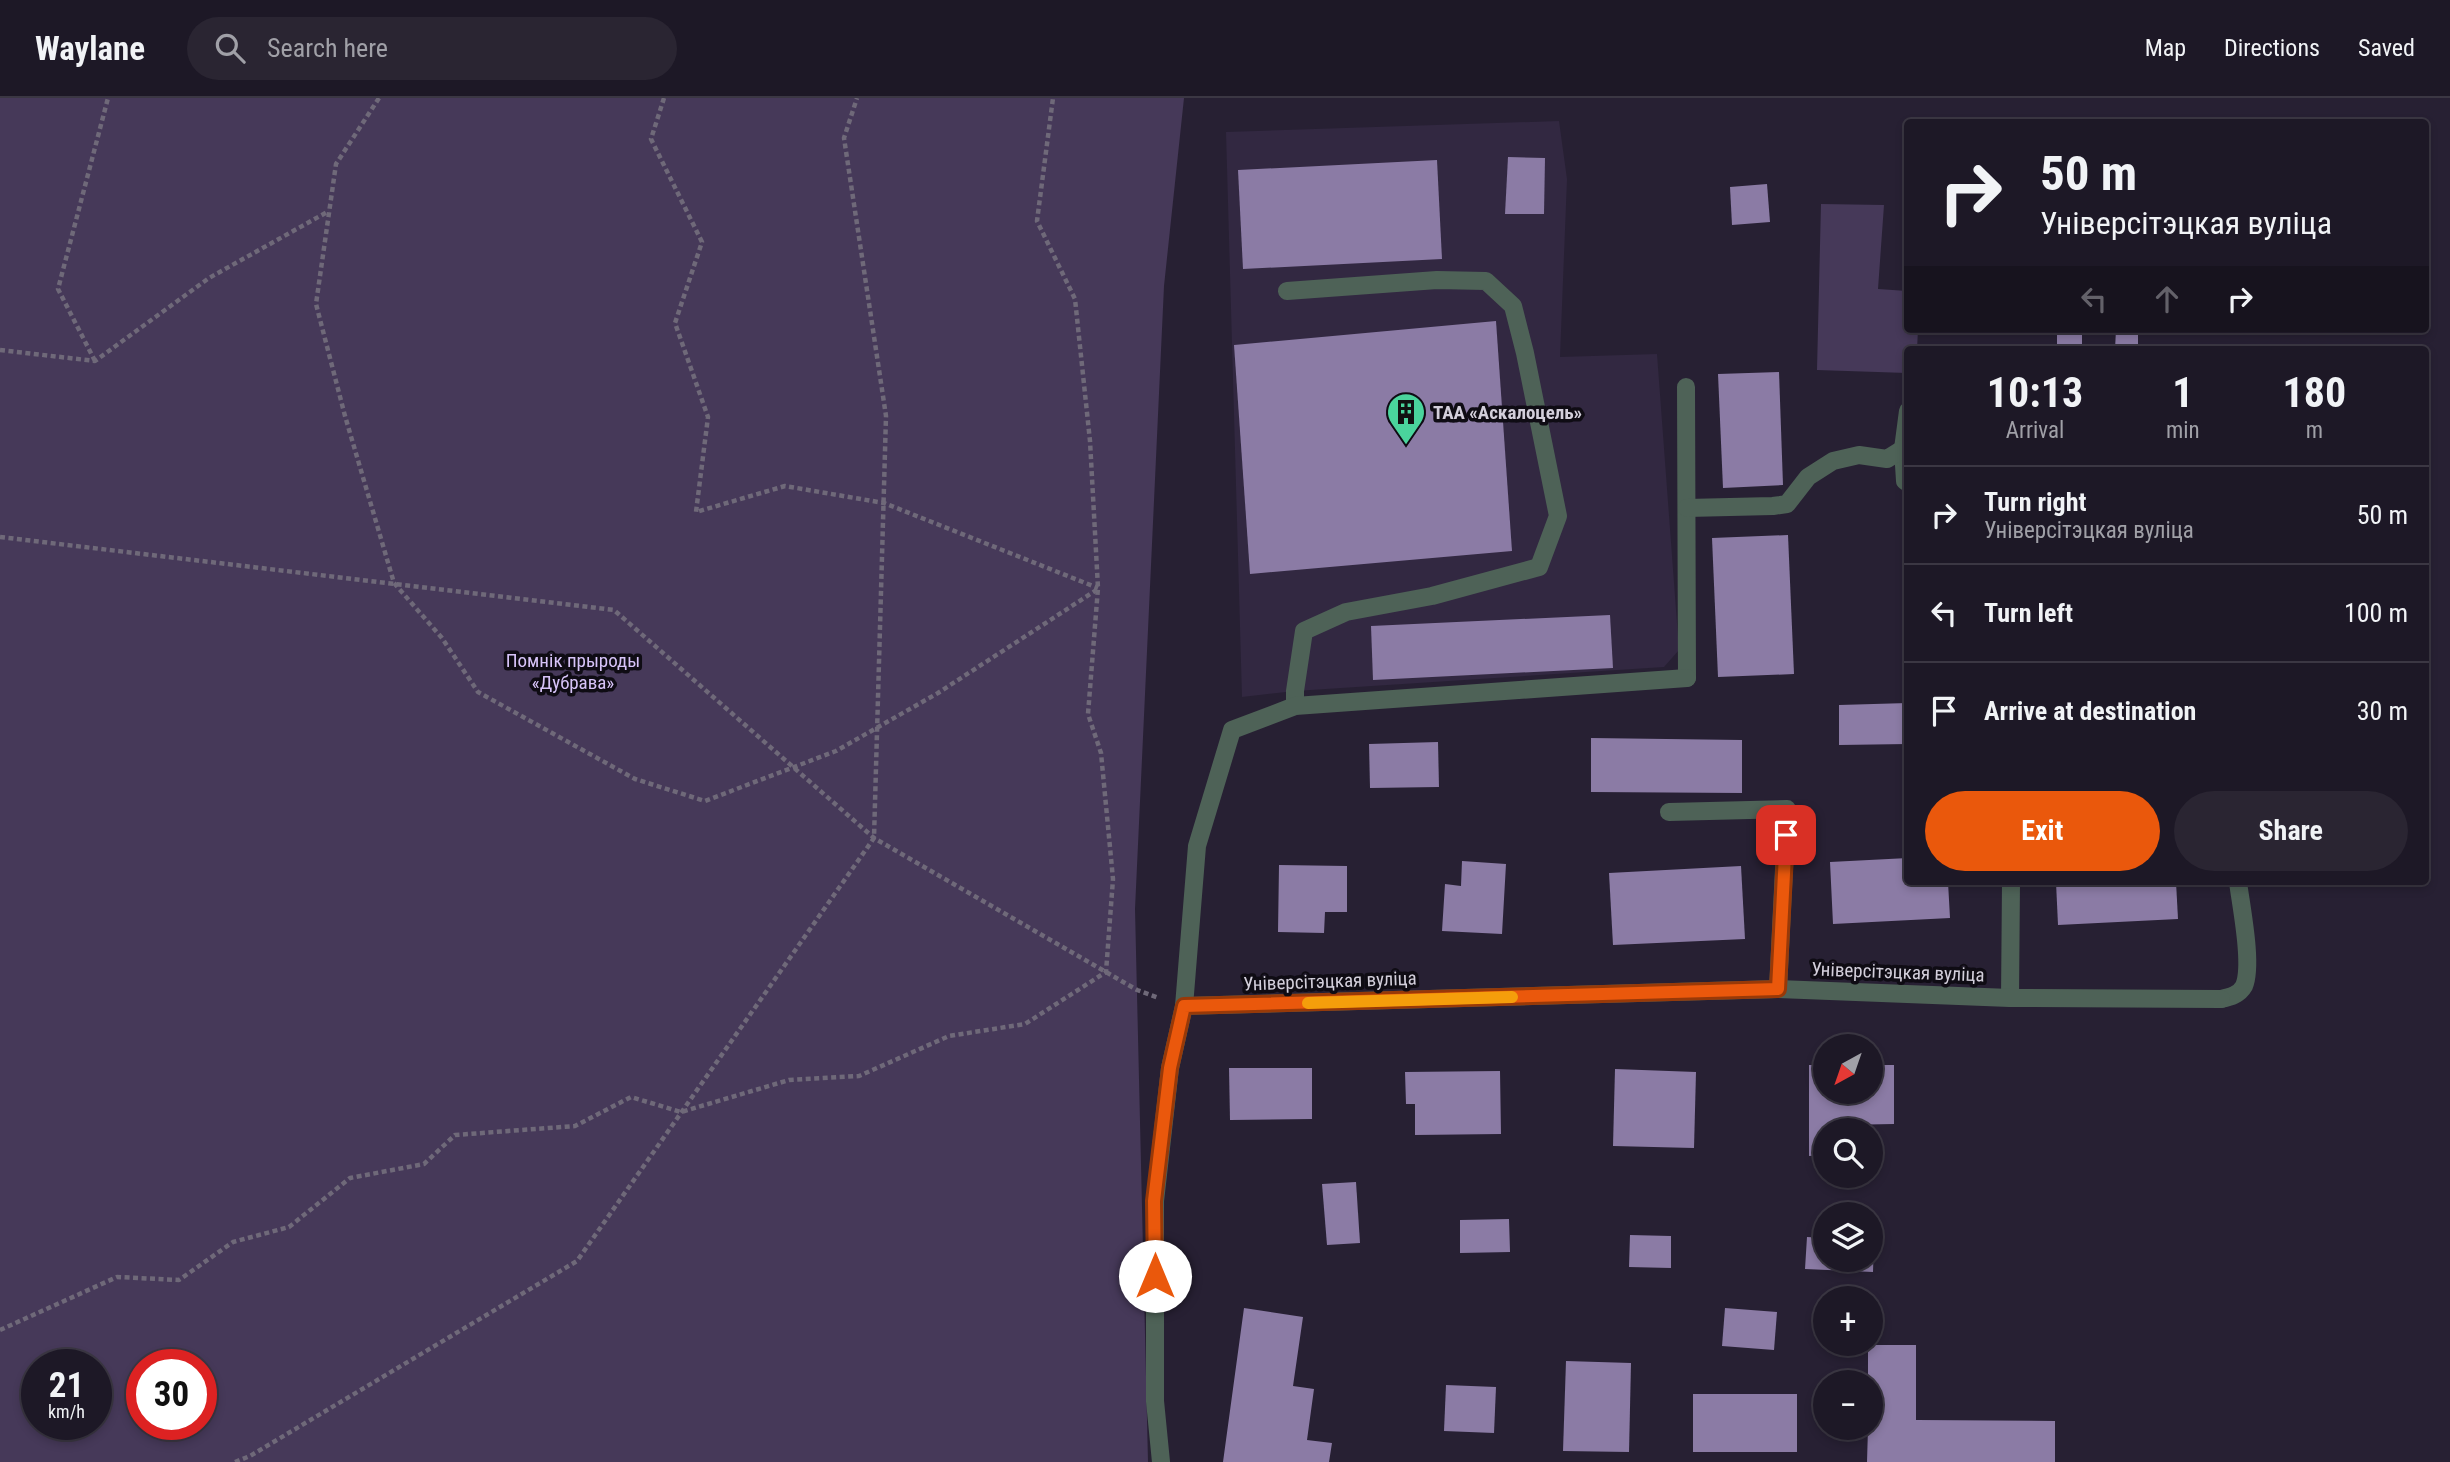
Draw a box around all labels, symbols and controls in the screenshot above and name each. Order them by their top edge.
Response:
search box [187,17,677,80]
text: Waylane [35,29,145,68]
icon: search [211,29,249,67]
text: Search here [267,33,388,63]
text: Map [2145,34,2186,62]
text: Directions [2224,34,2320,62]
text: Saved [2358,34,2415,62]
text: 50 m [2040,145,2137,202]
icon: right [1925,147,2016,238]
text: Універсітэцкая вуліца [2040,204,2332,242]
icon: left [2075,280,2113,318]
icon: ahead [2148,280,2186,318]
icon: right [2221,280,2259,318]
text: 10:13 [1987,368,2083,417]
text: 1 [2172,368,2193,417]
text: 180 [2282,368,2346,417]
building icon: ТАА «Аскалоцель» [1385,391,1427,446]
place label: ТАА «Аскалоцель» [1433,401,1582,424]
text: Arrival [2006,417,2064,444]
text: min [2166,417,2200,444]
text: m [2306,417,2323,444]
text: Turn right [1984,487,2086,517]
icon: right [1925,496,1963,534]
text: 50 m [2357,500,2408,530]
text: Універсітэцкая вуліца [1984,517,2194,544]
icon: left [1925,594,1963,632]
text: Turn left [1984,598,2073,628]
text: 100 m [2344,598,2408,628]
park label: Помнік прыроды «Дубрава» [506,649,640,694]
icon: arrive [1925,692,1963,730]
text: Arrive at destination [1984,696,2196,726]
text: 30 m [2357,696,2408,726]
button: Exit [1925,791,2160,871]
button: Share [2174,791,2408,871]
pin [1756,805,1816,865]
icon: arrive [1767,816,1805,854]
street label: Універсітэцкая вуліца [1811,957,1985,987]
street label: Універсітэцкая вуліца [1243,966,1417,996]
north arrow [1813,1034,1883,1104]
map controls [1813,1034,1883,1440]
button: search [1813,1118,1883,1188]
button: layers [1813,1202,1883,1272]
position arrow [1118,1239,1192,1313]
button: + [1813,1286,1883,1356]
speed limit sign: 30 [126,1349,217,1440]
text: 21 [49,1365,84,1406]
button: − [1813,1370,1883,1440]
text: km/h [48,1401,85,1422]

